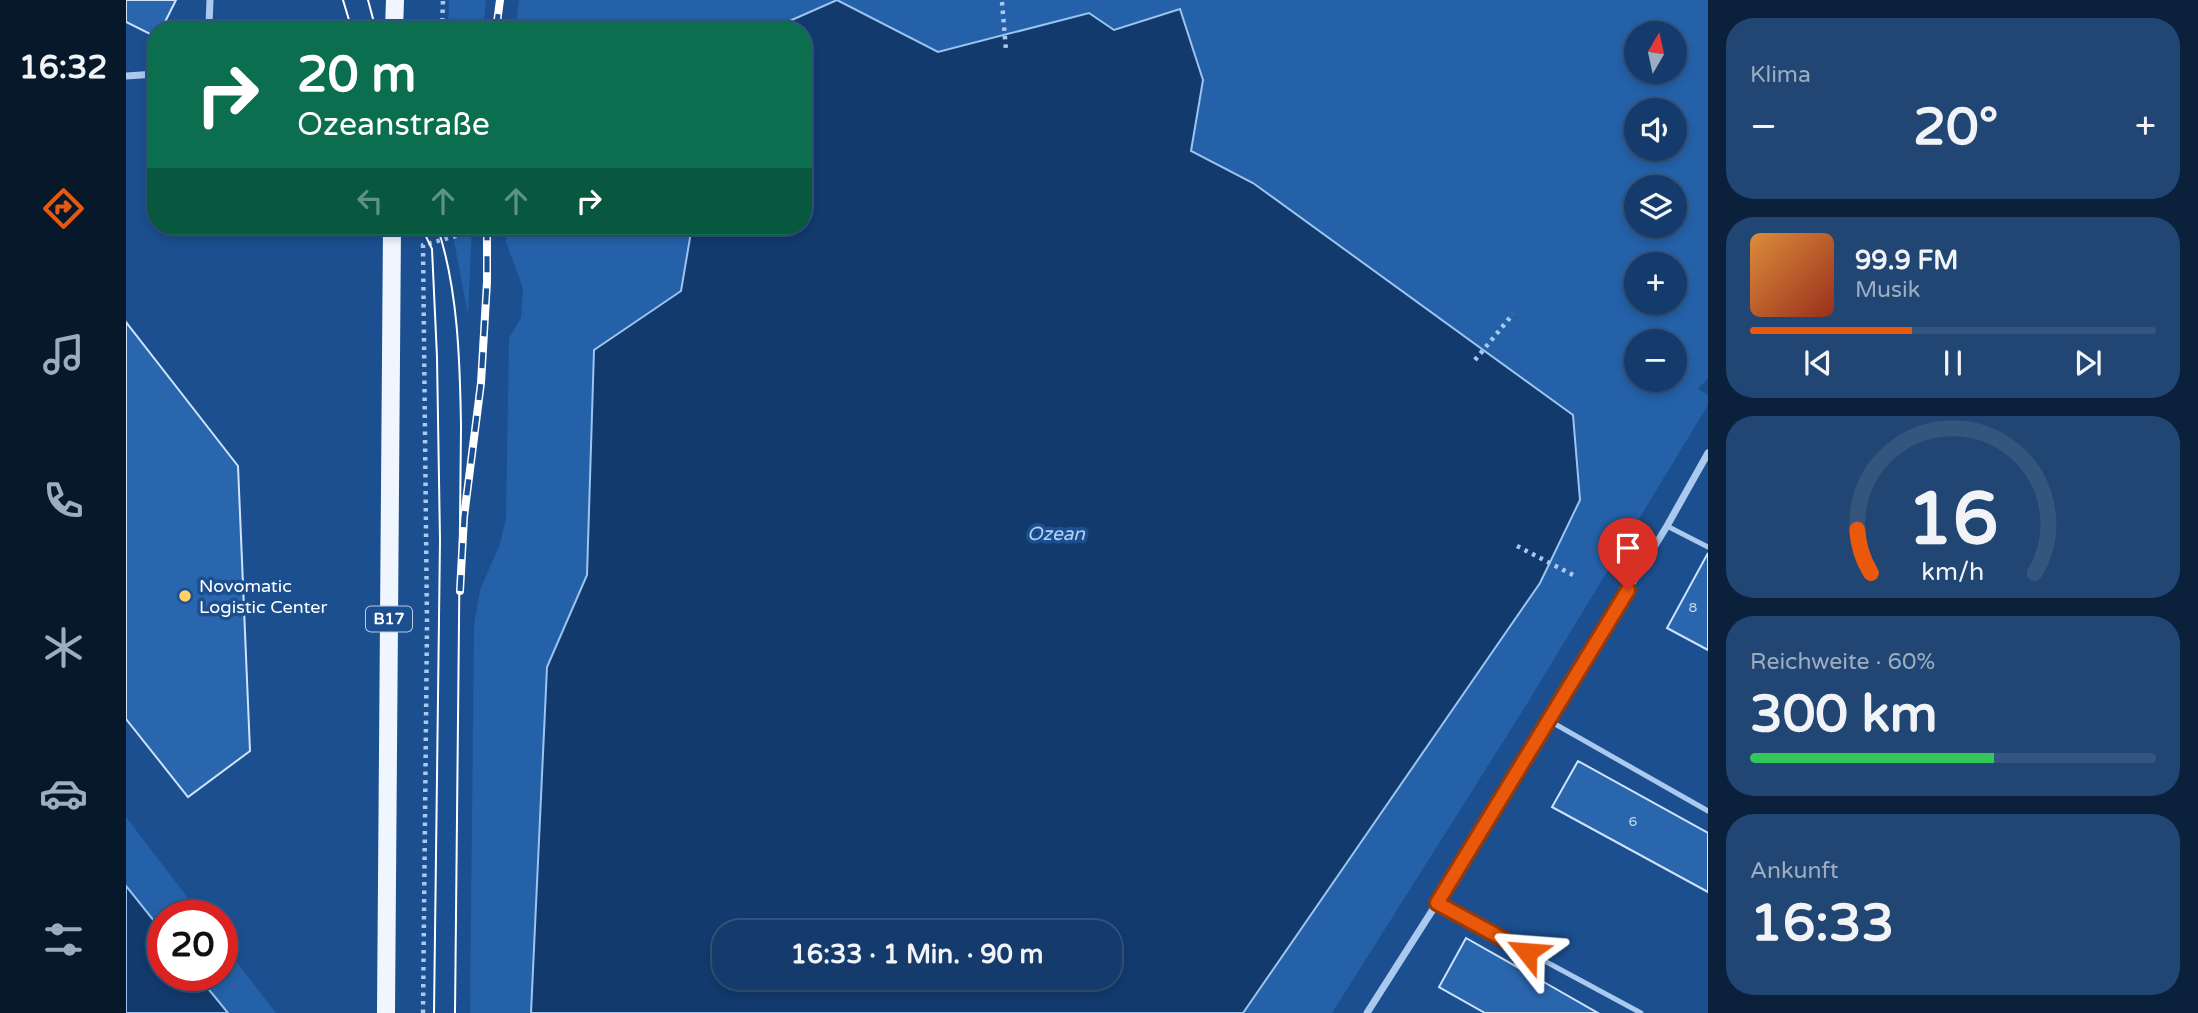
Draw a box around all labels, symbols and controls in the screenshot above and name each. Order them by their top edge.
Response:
north arrow [1624,21,1687,84]
map controls [1624,21,1687,392]
text: 20 m [297,46,416,105]
text: 16:32 [19,49,107,87]
icon: right [182,49,273,140]
text: Klima [1750,61,1811,89]
text: 20° [1913,96,1998,159]
button: sound [1624,98,1687,161]
text: − [1750,104,1777,150]
text: + [2135,104,2156,150]
text: Ozeanstraße [297,106,490,144]
button: layers [1624,175,1687,238]
icon: left [351,182,389,220]
icon: ahead [424,182,462,220]
icon: ahead [497,182,535,220]
icon: right [570,182,608,220]
icon: directions [39,184,88,233]
text: 99.9 FM [1855,245,1958,276]
button: + [1624,252,1687,315]
text: Musik [1855,276,1920,304]
button: − [1624,329,1687,392]
icon: music [39,330,88,379]
icon: previous [1799,344,1837,382]
icon: pause [1934,344,1972,382]
icon: next [2069,344,2107,382]
icon: phone [39,476,88,525]
text: 16 [1907,476,1999,564]
pin [1598,518,1658,590]
water label: Ozean [1027,523,1085,545]
icon: arrive [1609,529,1647,567]
text: km/h [1922,556,1984,586]
place label: Novomatic Logistic Center [199,575,327,618]
marker: Novomatic Logistic Center [177,588,193,604]
house number: 8 [1689,599,1698,616]
road number: B17 [366,606,412,632]
icon: climate [39,623,88,672]
text: Reichweite · 60% [1750,648,1935,676]
text: 300 km [1750,683,1938,746]
icon: car [39,769,88,818]
house number: 6 [1629,813,1638,830]
text: Ankunft [1750,857,1839,885]
text: 16:33 [1750,892,1894,955]
speed limit sign: 20 [147,900,238,991]
icon: filters [39,915,88,964]
position arrow [1490,915,1564,989]
text: 16:33 · 1 Min. · 90 m [791,939,1043,970]

